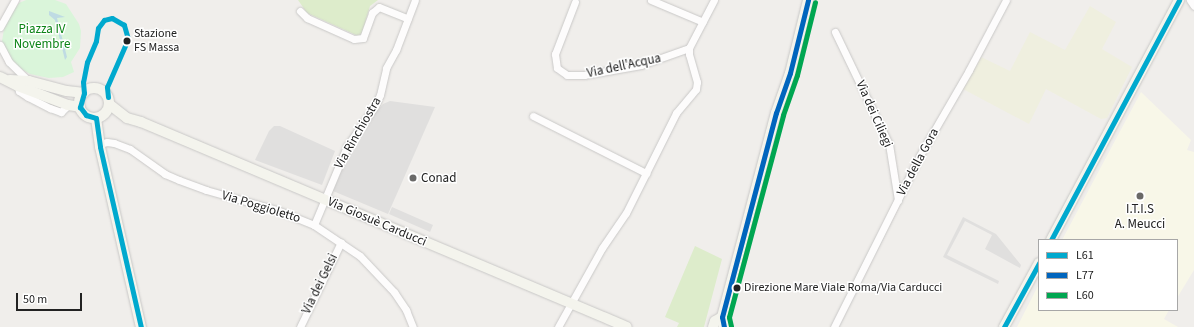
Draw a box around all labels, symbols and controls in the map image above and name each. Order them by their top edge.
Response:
park label: Piazza IV Novembre [14,22,70,53]
place label: Stazione FS Massa [134,27,179,55]
marker: Stazione FS Massa [122,36,132,46]
street label: Via dell'Acqua [585,51,663,81]
street label: Via dei Ciliegi [852,78,896,150]
street label: Via Rinchiostra [331,94,385,172]
street label: Via della Gora [894,126,942,198]
place label: Conad [421,170,456,186]
marker: Conad [408,173,418,183]
street label: Via Poggioletto [220,188,302,226]
marker: I.T.I.S A. Meucci [1135,191,1145,201]
street label: Via Giosuè Carducci [325,194,429,250]
place label: I.T.I.S A. Meucci [1115,202,1165,233]
legend [1038,239,1178,311]
text: L61 [1076,247,1094,264]
street label: Via dei Gelsi [299,251,341,317]
text: L77 [1076,267,1094,284]
place label: Direzione Mare Viale Roma/Via Carducci [744,281,942,295]
marker: Direzione Mare Viale Roma/Via Carducci [732,283,742,293]
scale bar [18,285,84,311]
text: L60 [1076,287,1094,304]
text: 50 m [23,291,47,308]

